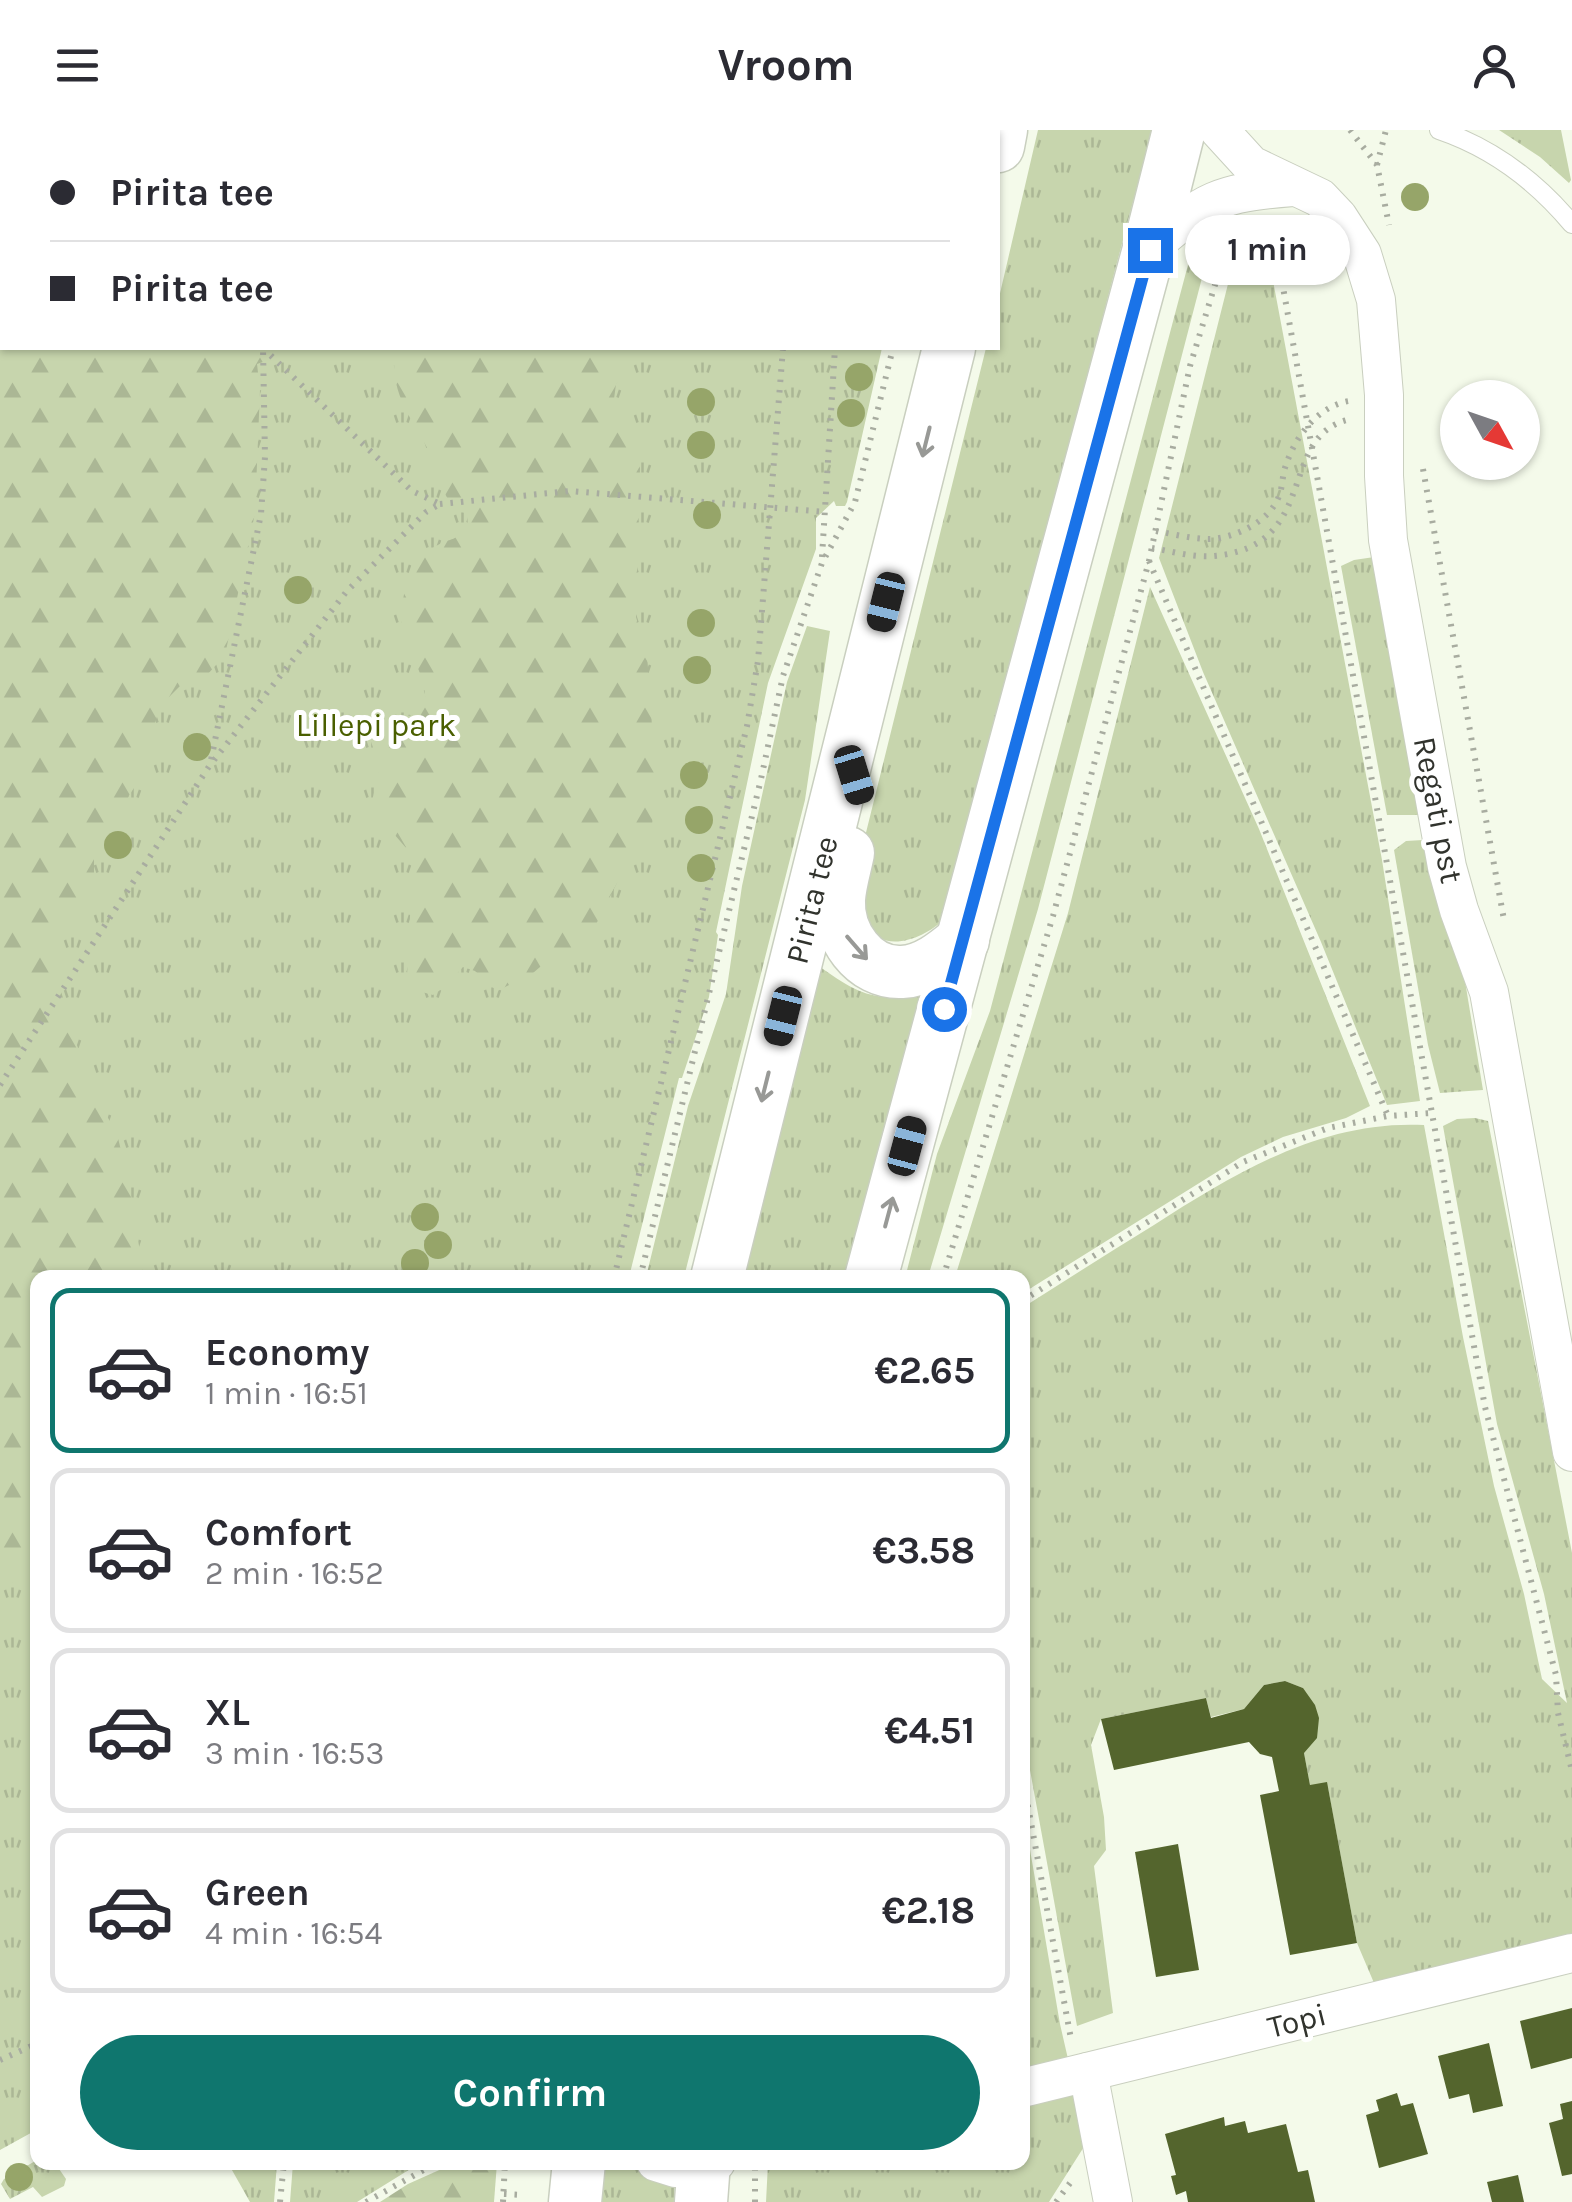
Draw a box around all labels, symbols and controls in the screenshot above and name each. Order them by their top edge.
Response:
icon: menu [50,38,105,93]
icon: person [1467,38,1522,93]
text: Vroom [718,39,854,91]
text: Pirita tee [110,170,274,215]
callout: 1 min [1185,215,1350,285]
route end [1128,228,1173,273]
text: 1 min [1227,231,1308,268]
text: Pirita tee [110,266,274,311]
north arrow [1440,380,1540,480]
map controls [1440,380,1540,480]
one-way arrow [916,425,934,457]
car [864,569,908,635]
park label: Lillepi park [296,707,456,744]
street label: Regati pst [1406,734,1470,886]
car [831,742,877,808]
street label: Pirita tee [778,832,846,968]
one-way arrow [845,935,868,960]
car [761,983,805,1049]
route start [922,987,967,1032]
one-way arrow [755,1070,773,1102]
car [885,1113,929,1179]
one-way arrow [881,1197,900,1228]
icon: car [85,1326,175,1416]
text: Economy [205,1330,369,1375]
text: €2.65 [875,1348,975,1393]
text: 1 min · 16:51 [205,1375,368,1412]
icon: car [85,1506,175,1596]
text: Comfort [205,1510,352,1555]
text: €3.58 [872,1528,975,1573]
text: 2 min · 16:52 [205,1555,384,1592]
icon: car [85,1686,175,1776]
text: XL [205,1690,250,1735]
text: €4.51 [884,1708,975,1753]
text: 3 min · 16:53 [205,1735,384,1772]
icon: car [85,1866,175,1956]
text: Green [205,1870,310,1915]
text: €2.18 [882,1888,975,1933]
text: 4 min · 16:54 [205,1915,382,1952]
street label: Topi [1264,1996,1330,2046]
button: Confirm [80,2035,980,2150]

